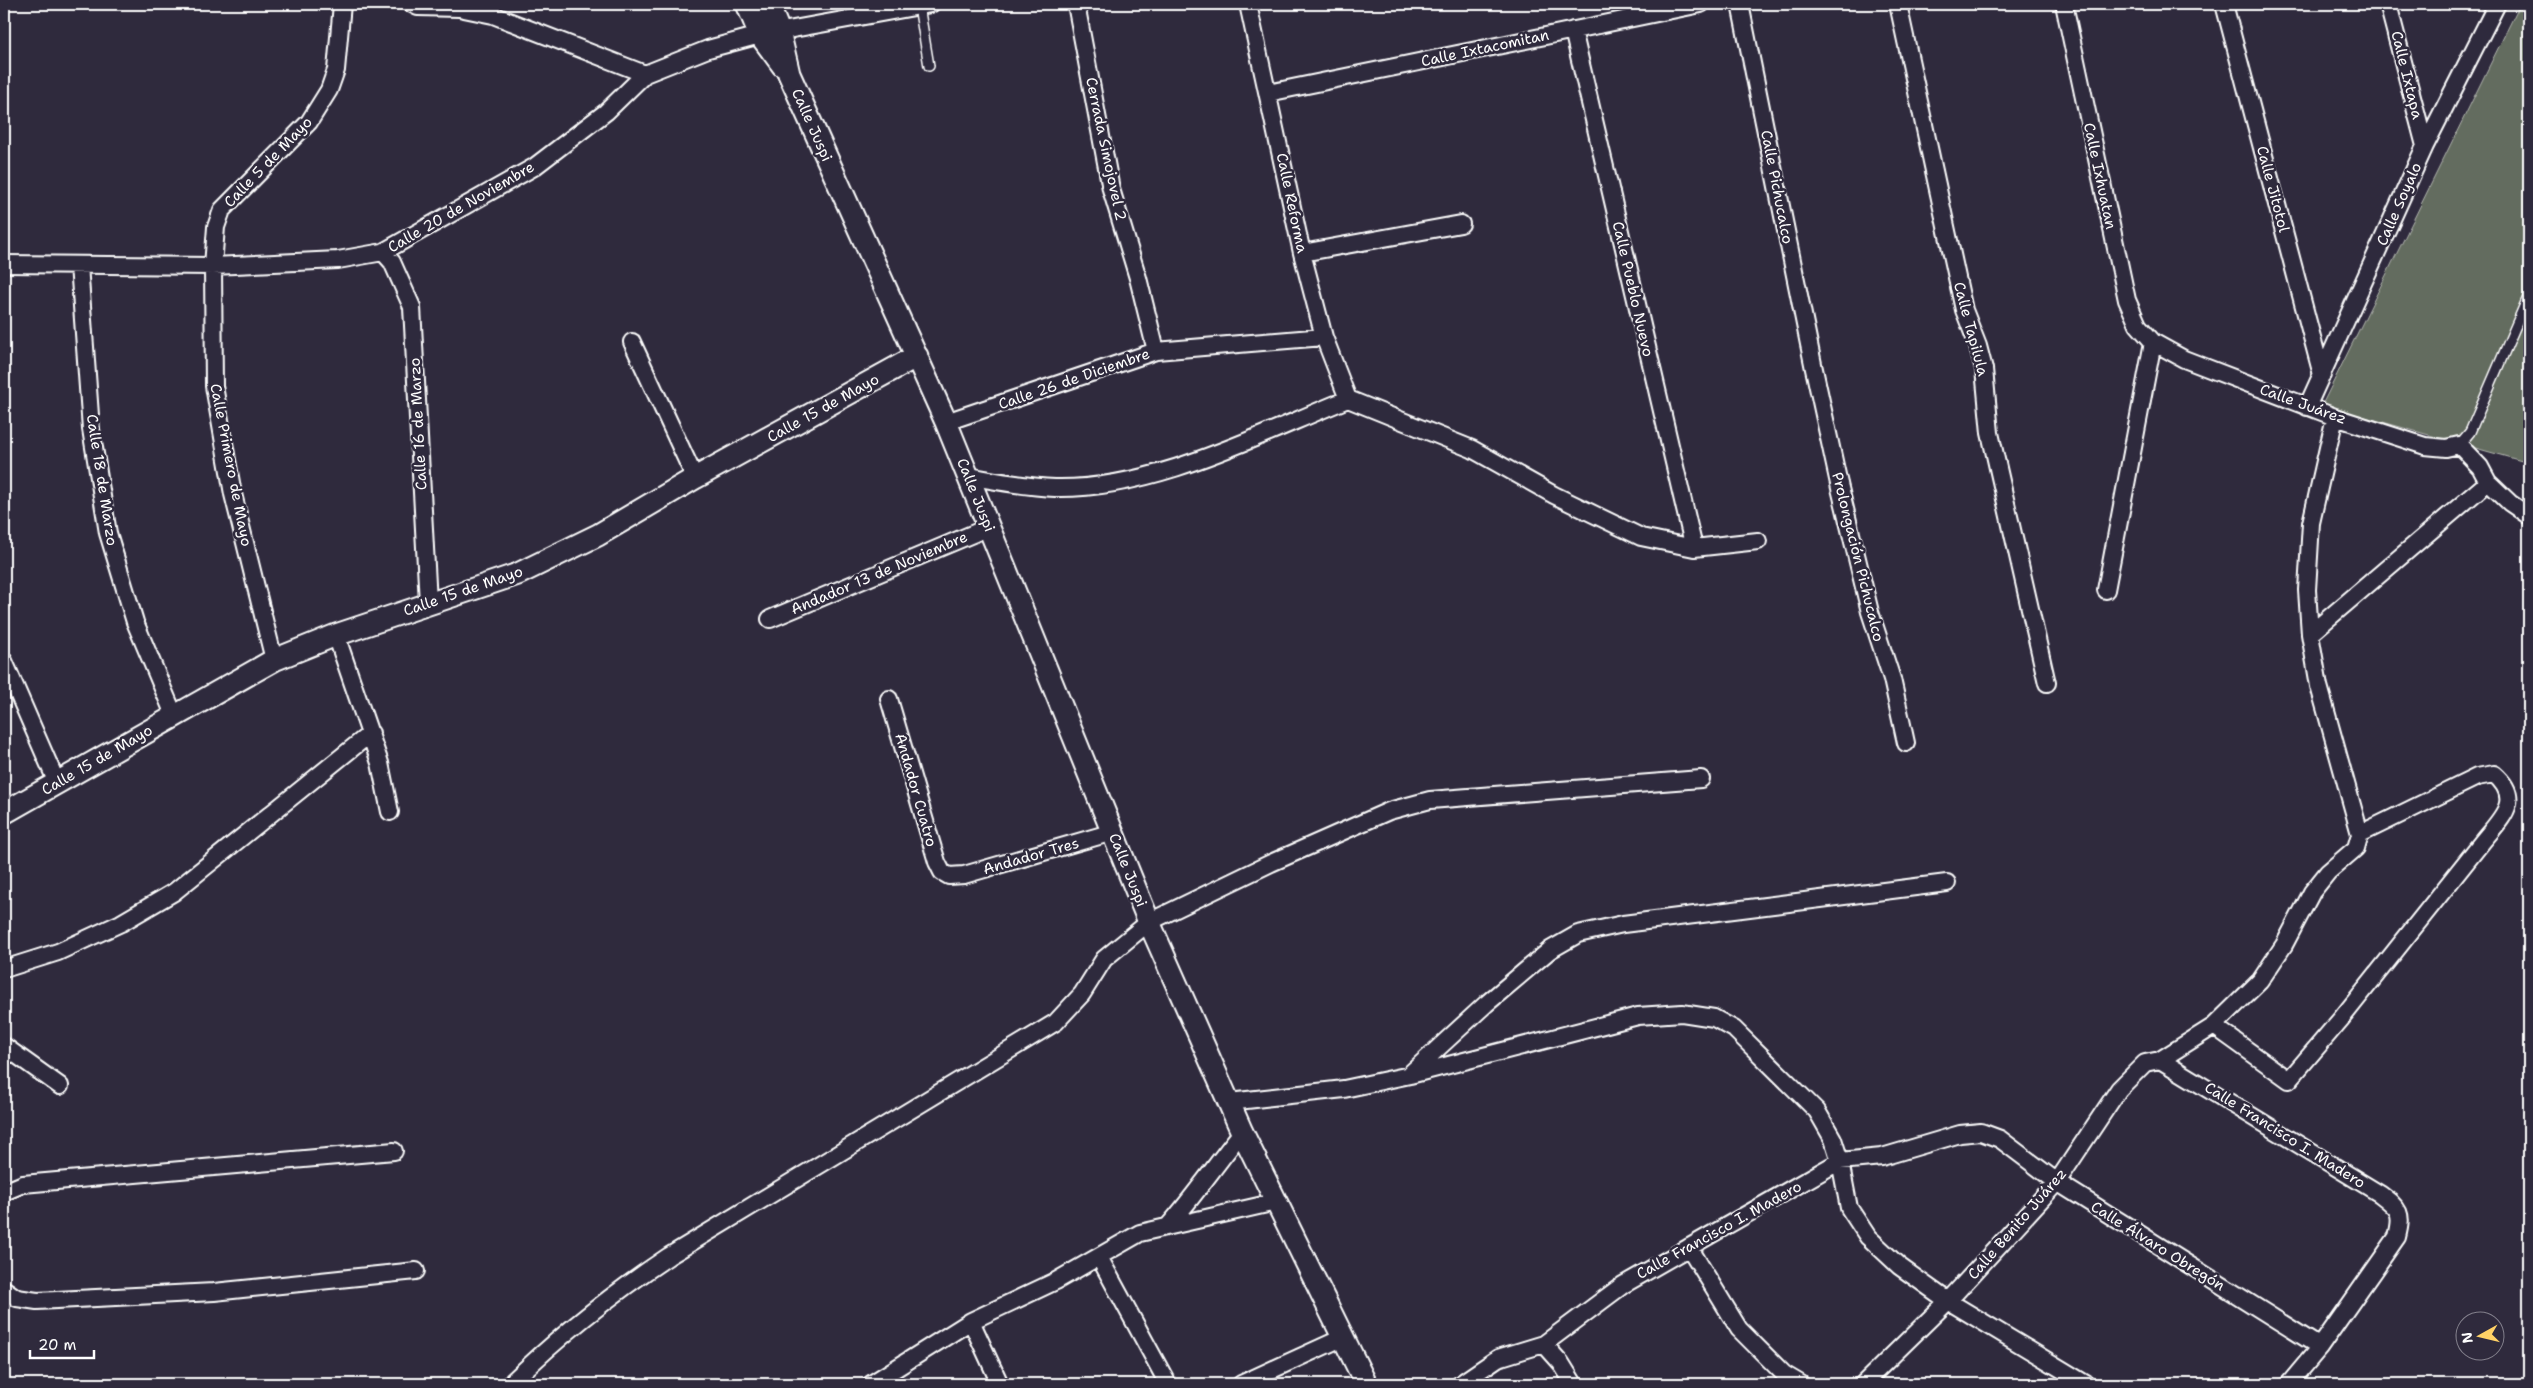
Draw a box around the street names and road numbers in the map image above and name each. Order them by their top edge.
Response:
street label: Calle Ixtacomitan [1419,25,1551,71]
street label: Calle Ixtapa [2386,29,2428,122]
street label: Cerrada Simojovel 2 [1081,75,1131,223]
street label: Calle Juspi [787,85,837,165]
street label: Calle 5 de Mayo [219,112,317,212]
street label: Calle Ixhuatan [2079,121,2121,231]
street label: Calle Pichucalco [1756,128,1798,246]
street label: Calle Jitotol [2252,144,2294,235]
street label: Calle Reforma [1272,151,1312,256]
street label: Calle 20 de Noviembre [384,157,538,257]
street label: Calle Soyalo [2372,159,2426,249]
street label: Calle Pueblo Nuevo [1608,219,1658,359]
street label: Calle Tapilula [1949,280,1993,379]
street label: Calle 26 de Diciembre [996,344,1152,414]
street label: Calle 16 de Marzo [405,357,431,491]
street label: Calle 15 de Mayo [763,369,883,447]
street label: Calle Juárez [2257,379,2349,429]
street label: Calle Primero de Mayo [205,382,257,548]
street label: Calle 18 de Marzo [82,413,122,547]
street label: Calle Juspi [952,455,1000,535]
street label: Prolongación Pichucalco [1827,470,1889,644]
street label: Andador 13 de Noviembre [788,527,970,619]
street label: Calle 15 de Mayo [401,561,525,621]
street label: Calle 15 de Mayo [38,720,156,800]
street label: Andador Cuatro [890,731,942,849]
street label: Calle Juspi [1104,830,1152,910]
street label: Andador Tres [981,833,1081,879]
street label: Calle Francisco I. Madero [2201,1077,2369,1193]
street label: Calle Benito Juárez [1963,1164,2071,1284]
street label: Calle Francisco I. Madero [1633,1176,1805,1284]
street label: Calle Álvaro Obregón [2087,1196,2229,1295]

